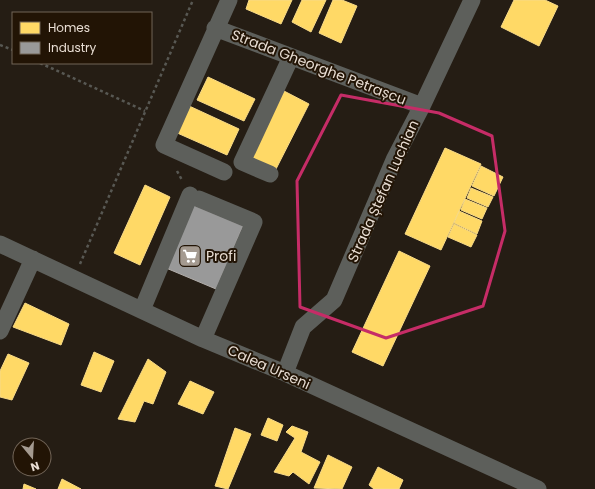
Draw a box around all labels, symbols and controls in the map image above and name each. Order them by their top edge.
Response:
legend [12,12,152,64]
text: Homes [48,19,90,36]
street label: Strada Gheorghe Petrașcu [229,24,409,110]
text: Industry [48,39,97,56]
street label: Strada Ștefan Luchian [343,117,423,265]
supermarket icon: Profi [177,243,203,269]
place label: Profi [206,246,236,266]
street label: Calea Urseni [224,340,314,394]
north arrow [12,437,52,477]
text: N [29,458,42,475]

